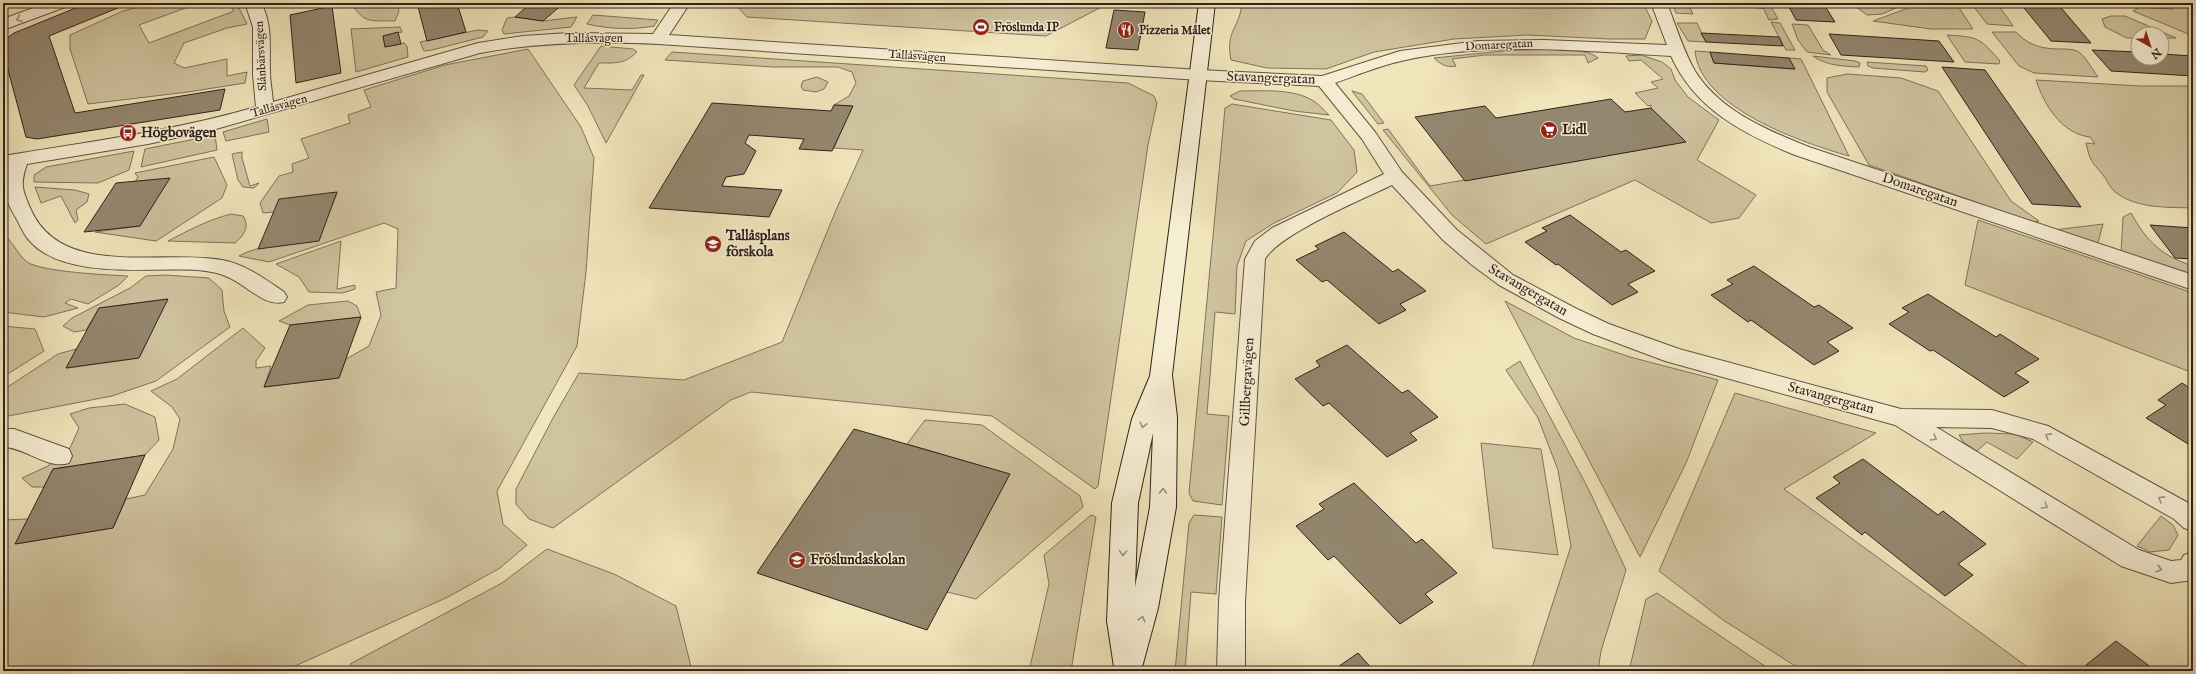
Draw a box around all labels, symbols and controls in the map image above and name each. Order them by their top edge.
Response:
one-way arrow [16,14,23,23]
sports icon: Fröslunda IP [971,17,991,37]
street label: Slånbärsvägen [252,20,270,91]
place label: Fröslunda IP [994,20,1059,35]
restaurant icon: Pizzeria Målet [1116,20,1136,40]
place label: Pizzeria Målet [1139,23,1211,38]
north arrow [2130,26,2170,66]
street label: Tallåsvägen [565,31,624,46]
street label: Domaregatan [1465,36,1534,54]
text: N [2147,44,2165,62]
street label: Tallåsvägen [888,46,947,66]
street label: Stavangergatan [1226,67,1316,89]
street label: Tallåsvägen [249,91,309,121]
supermarket icon: Lidl [1539,120,1559,140]
place label: Lidl [1562,121,1588,139]
bus stop icon: Högbovägen [118,123,138,143]
place label: Högbovägen [141,124,217,142]
street label: Domaregatan [1880,169,1961,212]
place label: Tallåsplans förskola [725,227,790,261]
school or university icon: Tallåsplans förskola [703,234,723,254]
street label: Stavangergatan [1485,260,1571,320]
street label: Gillbergavägen [1236,337,1258,427]
street label: Stavangergatan [1786,378,1877,418]
one-way arrow [1139,421,1147,428]
one-way arrow [1930,433,1937,441]
one-way arrow [2044,433,2052,441]
one-way arrow [1159,488,1167,494]
one-way arrow [2158,497,2165,504]
one-way arrow [2041,501,2048,508]
school or university icon: Fröslundaskolan [787,550,807,570]
one-way arrow [1119,550,1127,556]
place label: Fröslundaskolan [810,551,906,569]
one-way arrow [2155,564,2162,572]
one-way arrow [1137,616,1146,623]

